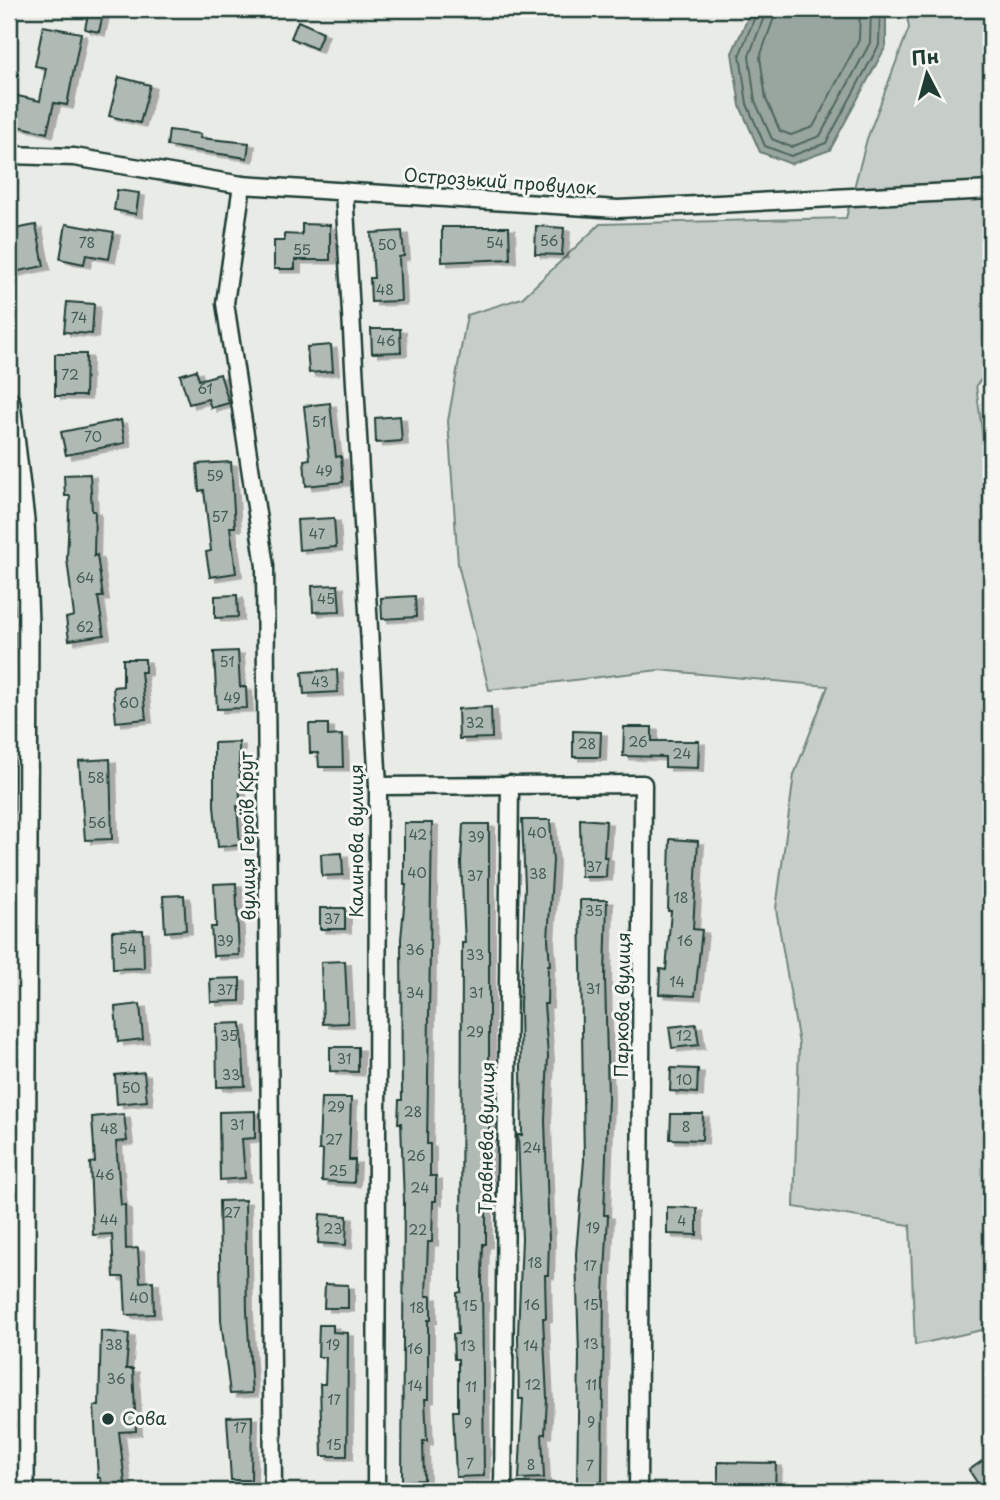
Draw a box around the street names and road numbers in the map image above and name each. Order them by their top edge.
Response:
street label: Острозький провулок [403,160,598,201]
street label: вулиця Героїв Крут [232,751,261,921]
street label: Калинова вулиця [342,764,369,918]
street label: Паркова вулиця [607,932,636,1078]
street label: Травнева вулиця [471,1061,500,1215]

